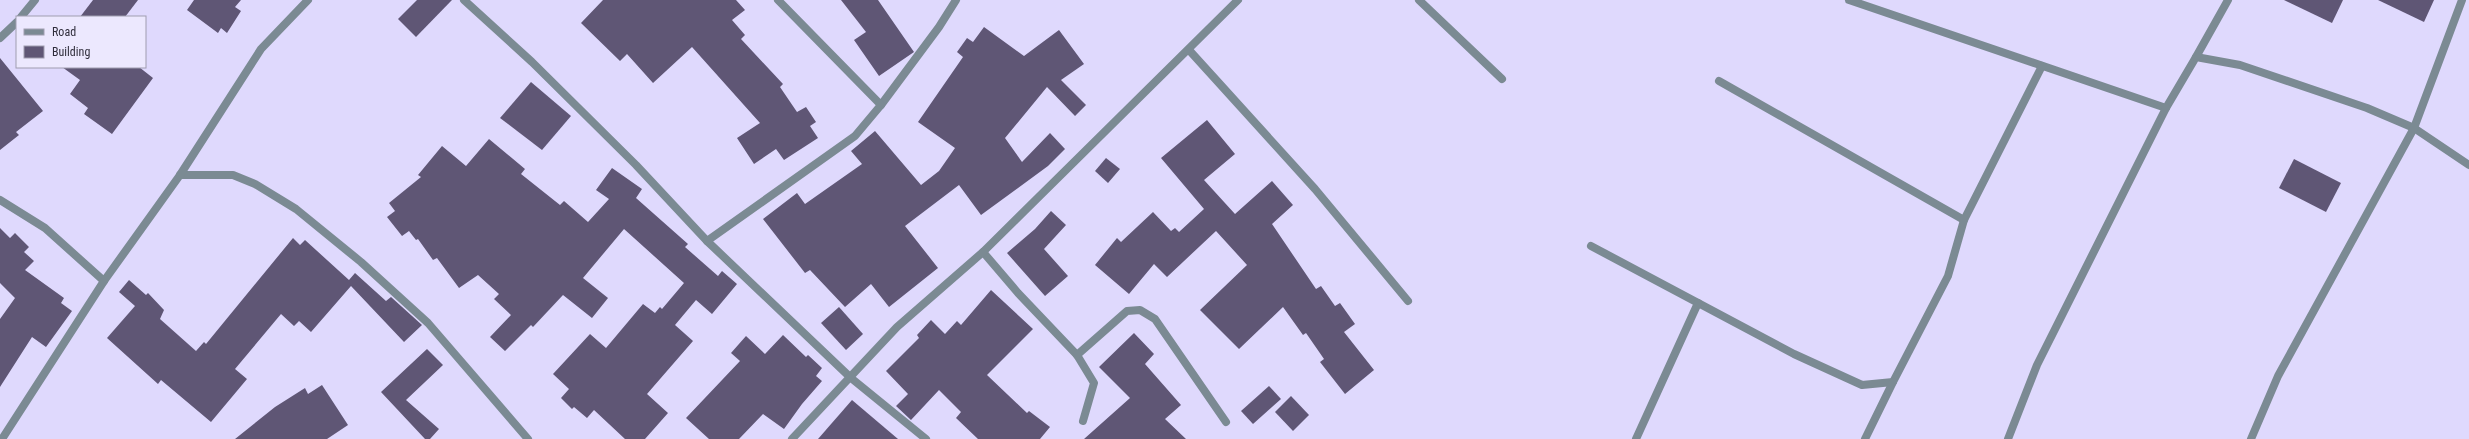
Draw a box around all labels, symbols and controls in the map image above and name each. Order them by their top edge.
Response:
legend [16,16,146,68]
text: Road [52,25,76,39]
text: Building [52,45,90,59]

